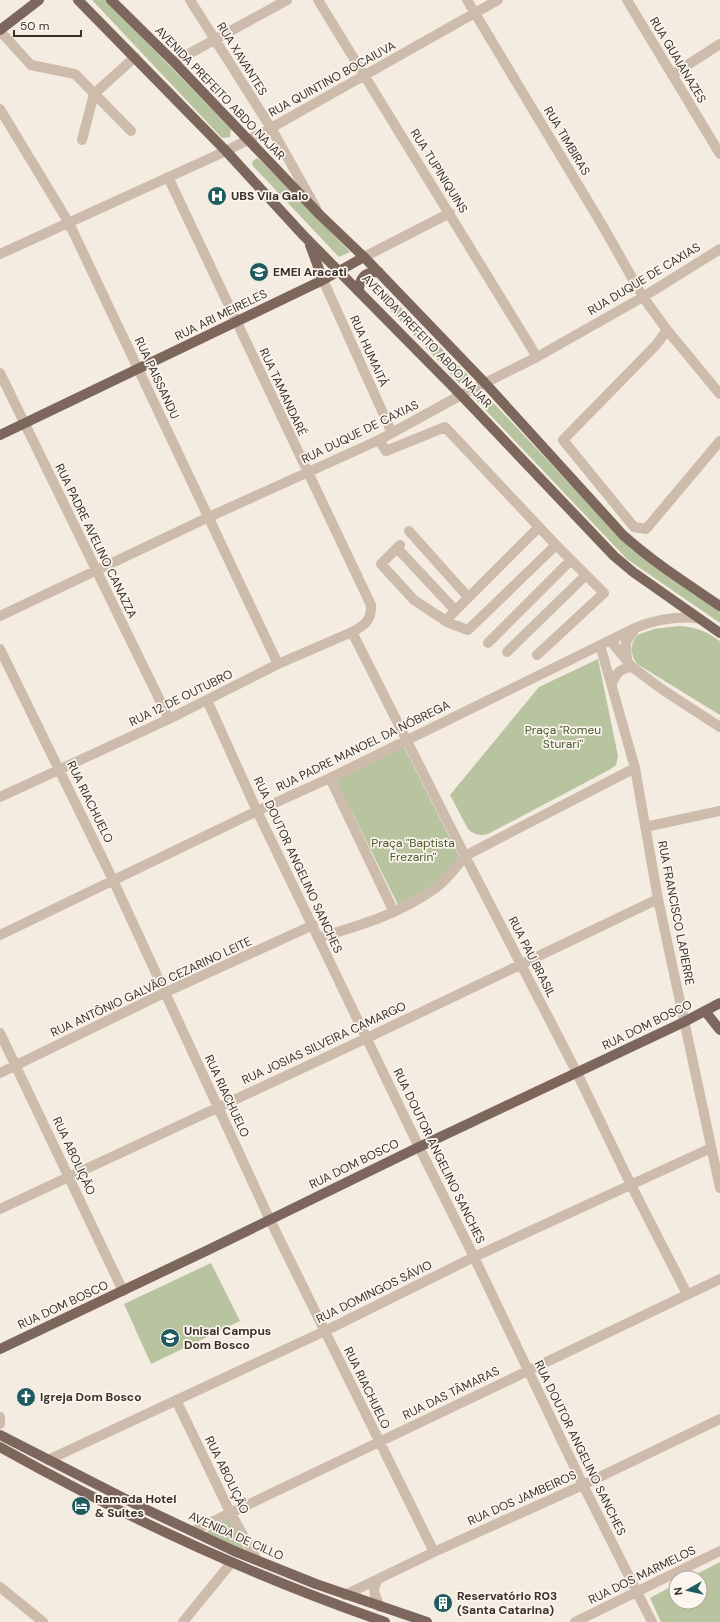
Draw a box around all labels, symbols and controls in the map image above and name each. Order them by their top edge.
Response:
scale bar [14,12,81,38]
street label: RUA GUAIANAZES [646,14,710,106]
text: 50 m [20,18,49,34]
street label: RUA XAVANTES [213,19,271,99]
street label: AVENIDA PREFEITO ABDO NAJAR [152,23,288,163]
street label: RUA QUINTINO BOCAIUVA [266,37,398,121]
street label: RUA TIMBIRAS [540,104,594,178]
street label: RUA TUPINIQUINS [407,126,471,216]
hospital icon: UBS Vila Galo [206,185,228,207]
place label: UBS Vila Galo [231,188,309,204]
street label: RUA DUQUE DE CAXIAS [585,239,703,319]
school or university icon: EMEI Aracati [248,261,270,283]
place label: EMEI Aracati [273,264,347,280]
street label: AVENIDA PREFEITO ABDO NAJAR [359,271,495,411]
street label: RUA ARI MEIRELES [172,286,270,344]
street label: RUA HUMAITÁ [346,313,392,389]
street label: RUA PAISSANDU [131,334,183,422]
street label: RUA TAMANDARÉ [256,345,311,439]
street label: RUA DUQUE DE CAXIAS [299,397,421,467]
street label: RUA PADRE AVELINO CANAZZA [52,461,140,621]
street label: RUA 12 DE OUTUBRO [127,666,235,730]
street label: RUA PADRE MANOEL DA NÓBREGA [273,697,453,795]
park label: Praça "Romeu Sturari" [525,722,601,752]
street label: RUA RIACHUELO [63,758,117,846]
street label: RUA DOUTOR ANGELINO SANCHES [250,774,346,956]
park label: Praça "Baptista Frezarin" [371,835,455,865]
street label: RUA FRANCISCO LAPIERRE [654,839,698,987]
street label: RUA PAU BRASIL [505,914,559,1000]
street label: RUA ANTÔNIO GALVÃO CEZARINO LEITE [48,933,254,1041]
street label: RUA DOM BOSCO [599,996,695,1054]
street label: RUA JOSIAS SILVEIRA CAMARGO [239,998,409,1088]
street label: RUA RIACHUELO [201,1052,253,1140]
street label: RUA DOUTOR ANGELINO SANCHES [390,1066,488,1246]
street label: RUA ABOLIÇÃO [49,1114,99,1198]
street label: RUA DOM BOSCO [306,1135,402,1193]
street label: RUA DOMINGOS SÁVIO [313,1257,435,1327]
street label: RUA DOM BOSCO [15,1277,111,1333]
place label: Unisal Campus Dom Bosco [184,1323,271,1353]
school or university icon: Unisal Campus Dom Bosco [159,1327,181,1349]
street label: RUA RIACHUELO [340,1344,394,1432]
street label: RUA DOUTOR ANGELINO SANCHES [531,1358,629,1538]
street label: RUA DAS TÂMARAS [400,1363,502,1423]
church icon: Igreja Dom Bosco [15,1386,37,1408]
place label: Igreja Dom Bosco [40,1389,141,1405]
street label: RUA ABOLIÇÃO [201,1433,253,1517]
street label: RUA DOS JAMBEIROS [465,1467,579,1529]
place label: Ramada Hotel & Suites [95,1491,177,1521]
hotel icon: Ramada Hotel & Suites [70,1495,92,1517]
street label: AVENIDA DE CILLO [186,1508,286,1564]
street label: RUA DOS MARMELOS [586,1542,698,1608]
north arrow [668,1570,708,1610]
text: N [671,1586,686,1596]
place label: Reservatório R03 (Santa Catarina) [457,1588,557,1618]
building icon: Reservatório R03 (Santa Catarina) [432,1592,454,1614]

